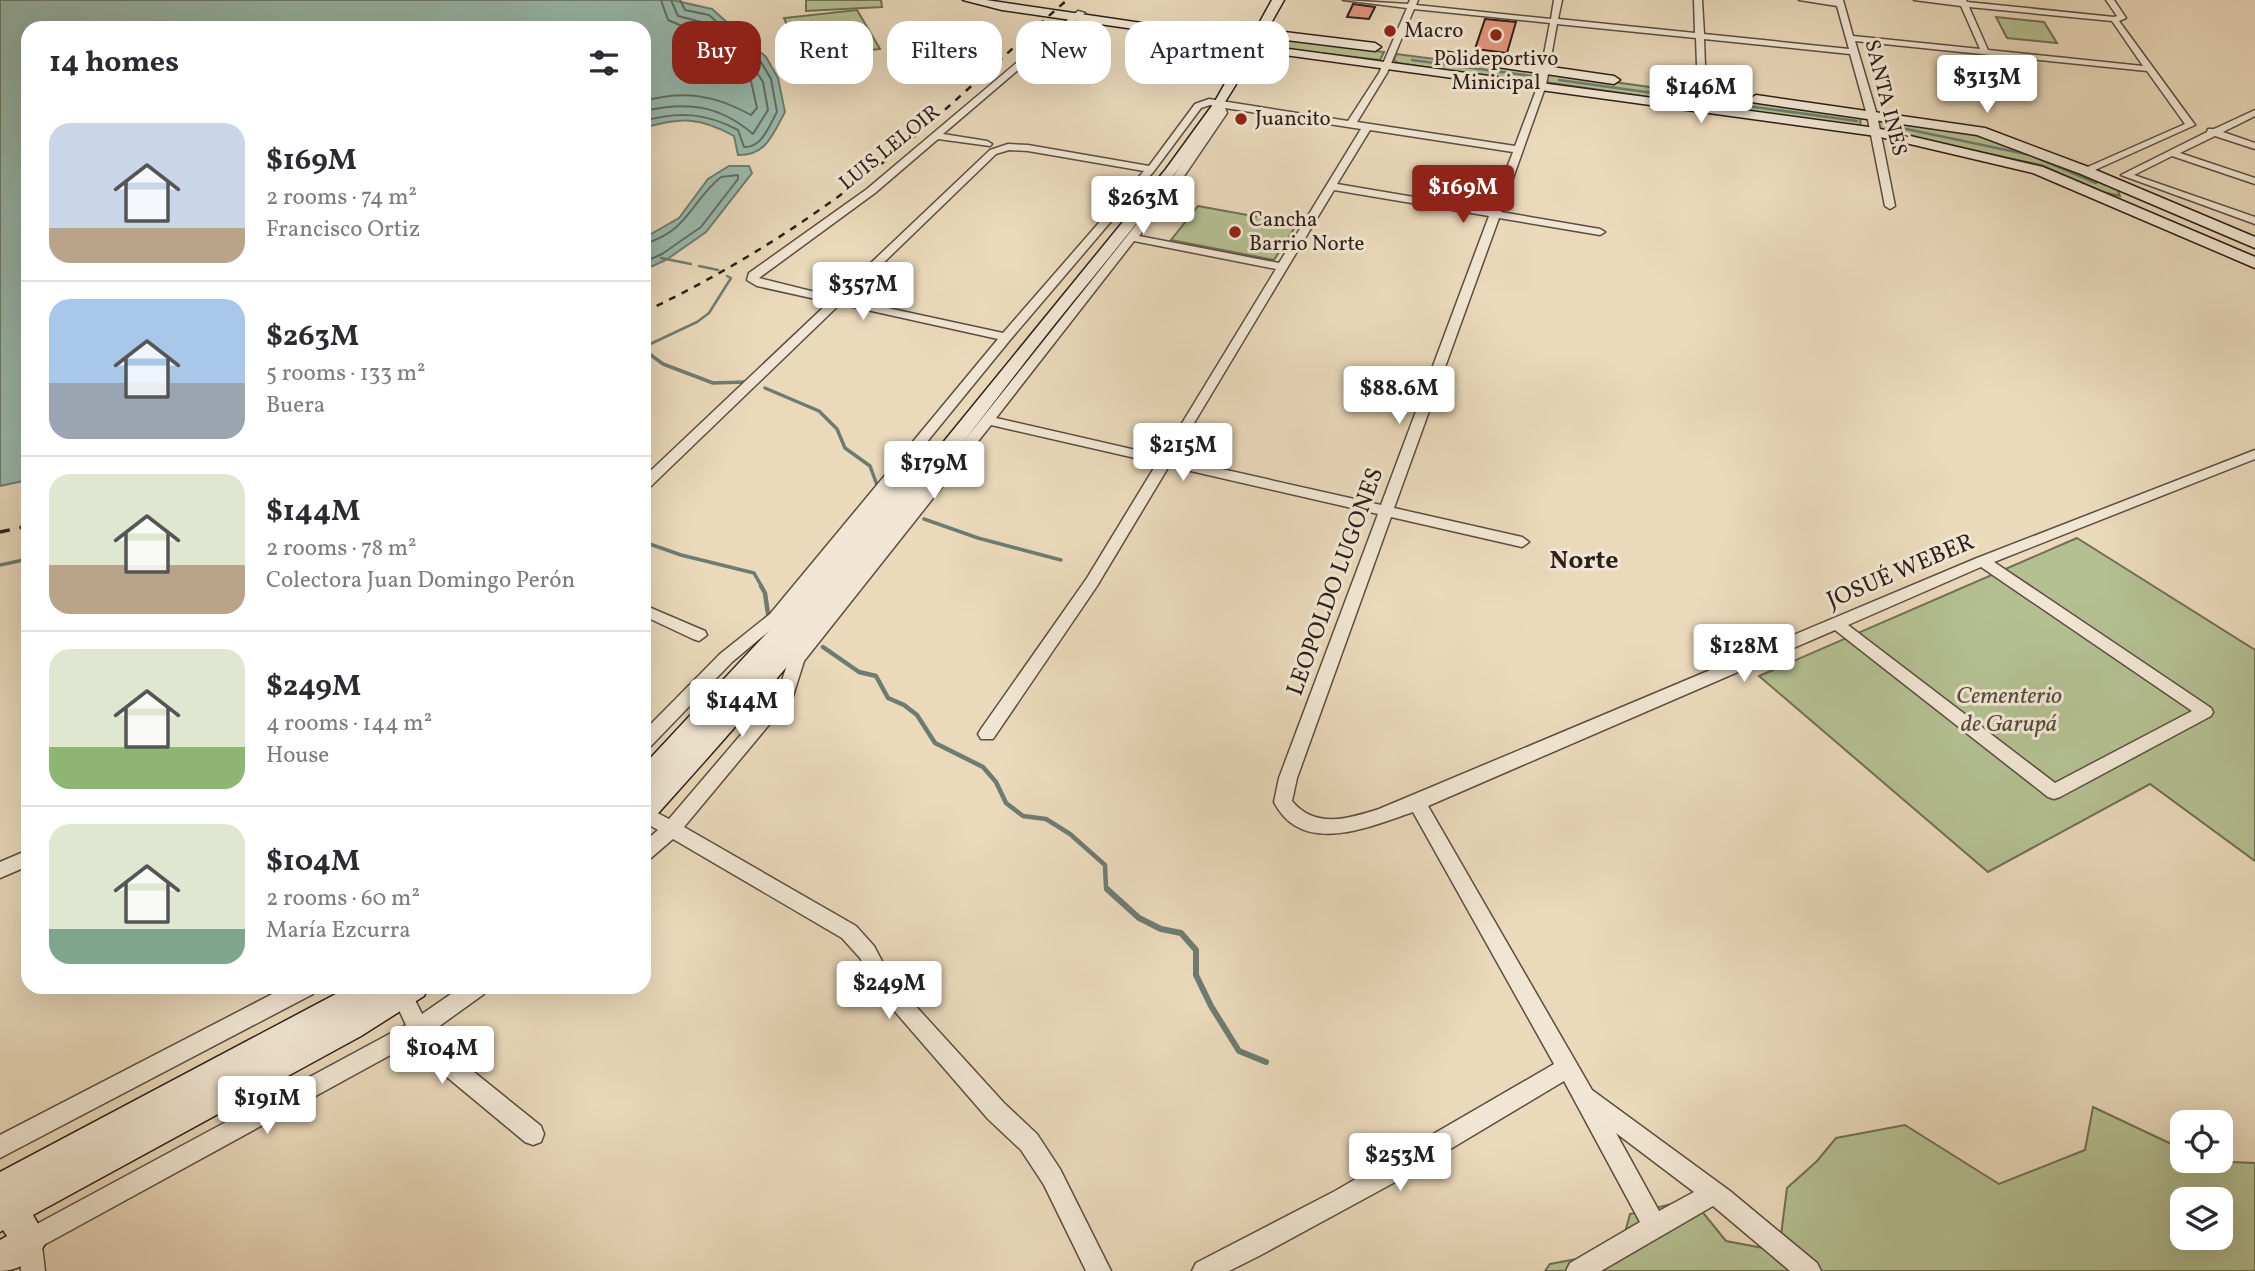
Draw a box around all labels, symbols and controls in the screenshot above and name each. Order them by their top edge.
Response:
place label: Macro [1404,17,1463,46]
chip: Buy [672,21,761,84]
chip: Rent [775,21,873,84]
chip: Filters [887,21,1002,84]
chip: New [1016,21,1111,84]
chip: Apartment [1125,21,1289,84]
marker: Macro [1382,23,1398,39]
marker: Polideportivo Minicipal [1488,27,1504,43]
street label: SANTA INÉS [1857,37,1913,159]
text: 14 homes [49,42,179,84]
icon: filters [585,44,623,82]
place label: Polideportivo Minicipal [1434,45,1558,98]
pin: $313M [1938,55,2036,115]
text: $313M [1953,62,2021,94]
pin: $146M [1652,66,1750,125]
text: $146M [1666,72,1736,104]
street label: LUIS LELOIR [833,98,947,198]
place label: Juancito [1255,105,1331,134]
marker: Juancito [1233,111,1249,127]
text: $169M [266,140,357,182]
icon: home [105,151,189,235]
pin: $169M [1414,166,1512,225]
text: $169M [1428,172,1498,204]
pin: $263M [1094,176,1192,236]
text: 2 rooms · 74 m² [266,182,417,214]
text: $263M [1107,183,1179,215]
place label: Cancha Barrio Norte [1249,206,1365,259]
text: Francisco Ortiz [266,214,420,246]
marker: Cancha Barrio Norte [1227,224,1243,240]
pin: $357M [814,262,912,322]
text: $357M [829,269,897,301]
text: $263M [266,316,359,358]
icon: home [105,327,189,411]
text: 5 rooms · 133 m² [266,358,426,390]
pin: $88.6M [1342,366,1456,426]
text: $88.6M [1360,373,1438,405]
text: Buera [266,390,325,422]
pin: $215M [1134,424,1232,483]
text: $215M [1149,430,1217,462]
pin: $179M [885,442,983,501]
text: $179M [900,448,968,480]
street label: LEOPOLDO LUGONES [1279,463,1393,701]
text: $144M [266,491,360,533]
icon: home [105,502,189,586]
street label: JOSUÉ WEBER [1822,526,1980,618]
text: 2 rooms · 78 m² [266,533,417,565]
district label: Norte [1550,543,1618,579]
text: Colectora Juan Domingo Perón [266,565,575,597]
pin: $128M [1695,624,1793,684]
text: $128M [1710,631,1778,663]
text: $249M [266,666,361,708]
icon: home [105,677,189,761]
pin: $144M [693,680,791,739]
park label: Cementerio de Garupá [1956,680,2062,742]
text: $144M [706,686,778,718]
text: 4 rooms · 144 m² [266,708,432,740]
text: House [266,740,329,772]
text: $104M [266,841,360,883]
icon: home [105,852,189,936]
text: 2 rooms · 60 m² [266,883,420,915]
text: María Ezcurra [266,915,411,947]
pin: $249M [840,962,938,1021]
text: $249M [853,968,925,1000]
pin: $104M [393,1026,491,1086]
text: $104M [406,1033,478,1065]
pin: $191M [218,1076,316,1136]
text: $191M [234,1083,300,1115]
map controls [2170,1110,2233,1250]
button: locate [2170,1110,2233,1173]
pin: $253M [1351,1134,1449,1193]
text: $253M [1365,1140,1435,1172]
button: layers [2170,1187,2233,1250]

